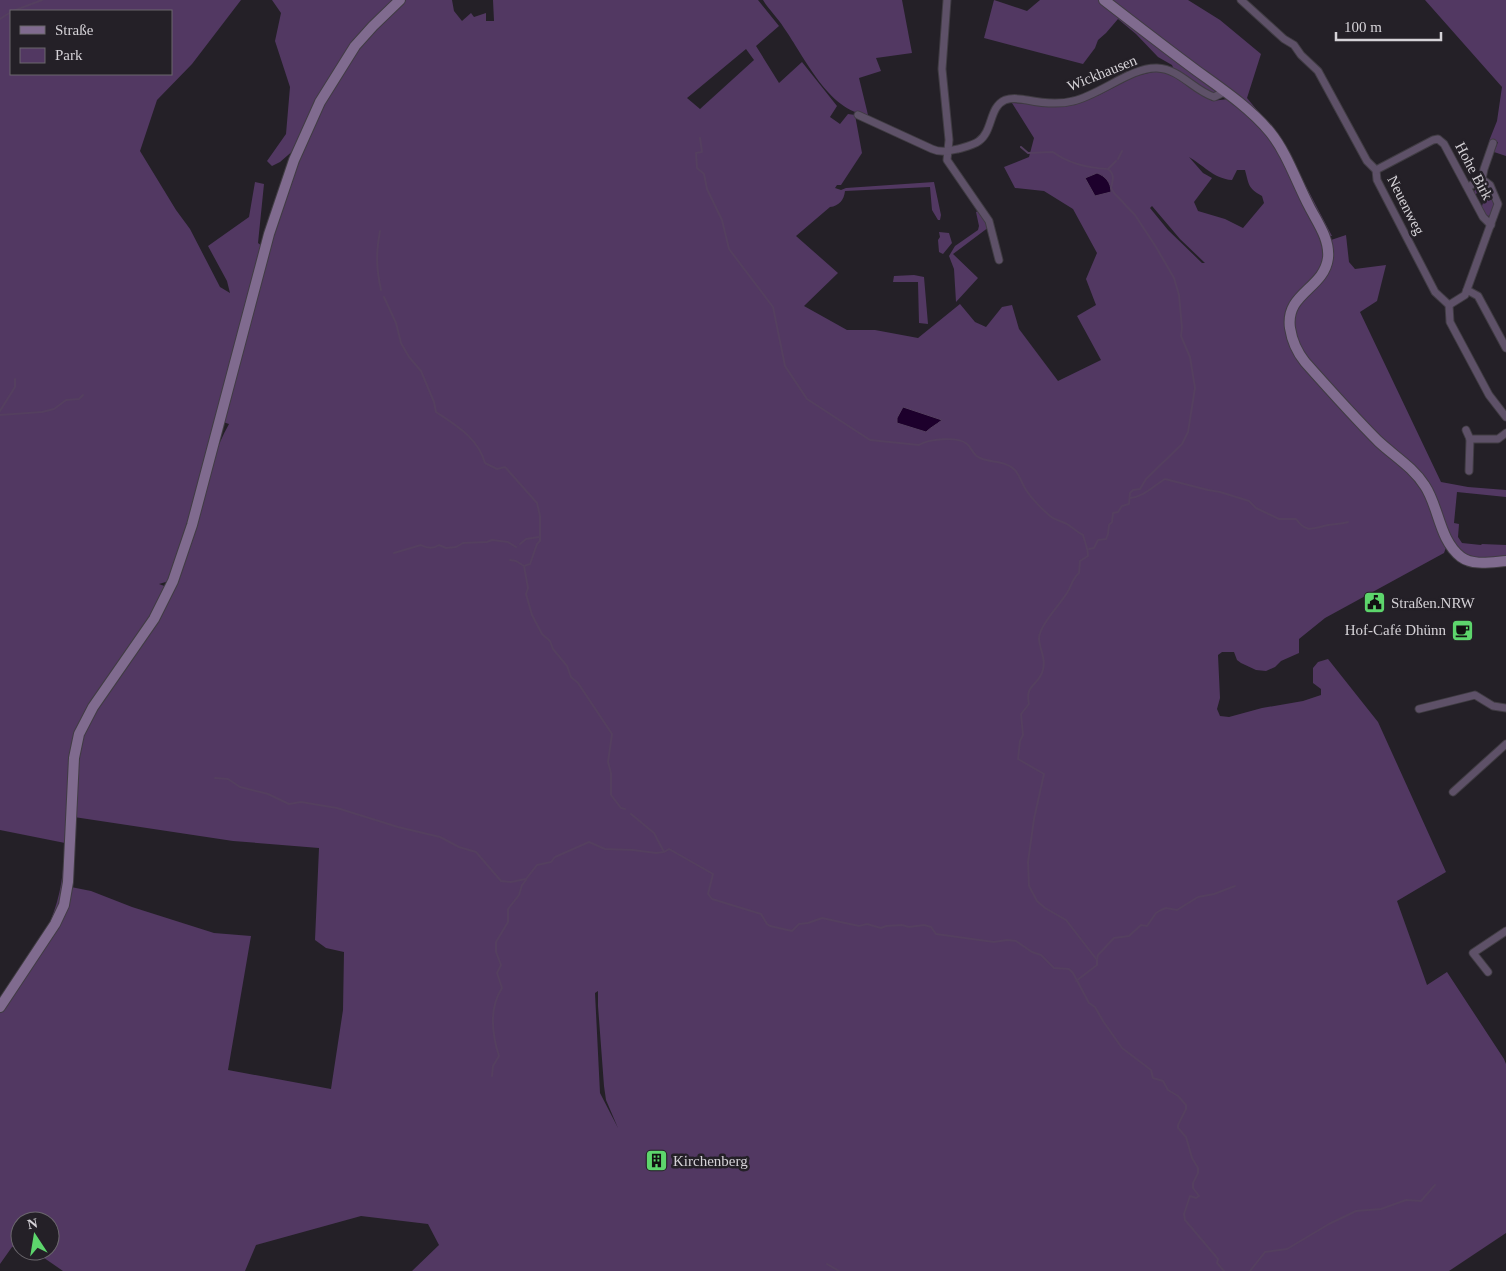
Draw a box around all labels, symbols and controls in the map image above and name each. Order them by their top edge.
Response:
legend [10,10,172,75]
scale bar [1336,10,1441,42]
text: 100 m [1344,19,1382,35]
text: Straße [55,22,94,38]
text: Park [55,47,83,63]
street label: Wickhausen [1065,52,1140,94]
street label: Hohe Birk [1452,139,1496,203]
street label: Neuenweg [1384,173,1428,238]
public building icon: Straßen.NRW [1363,591,1387,615]
place label: Straßen.NRW [1391,595,1476,611]
cafe icon: Hof-Café Dhünn [1450,618,1474,642]
place label: Hof-Café Dhünn [1345,622,1446,638]
building icon: Kirchenberg [645,1149,669,1173]
place label: Kirchenberg [673,1153,748,1169]
north arrow [10,1211,60,1261]
text: N [26,1215,39,1232]

